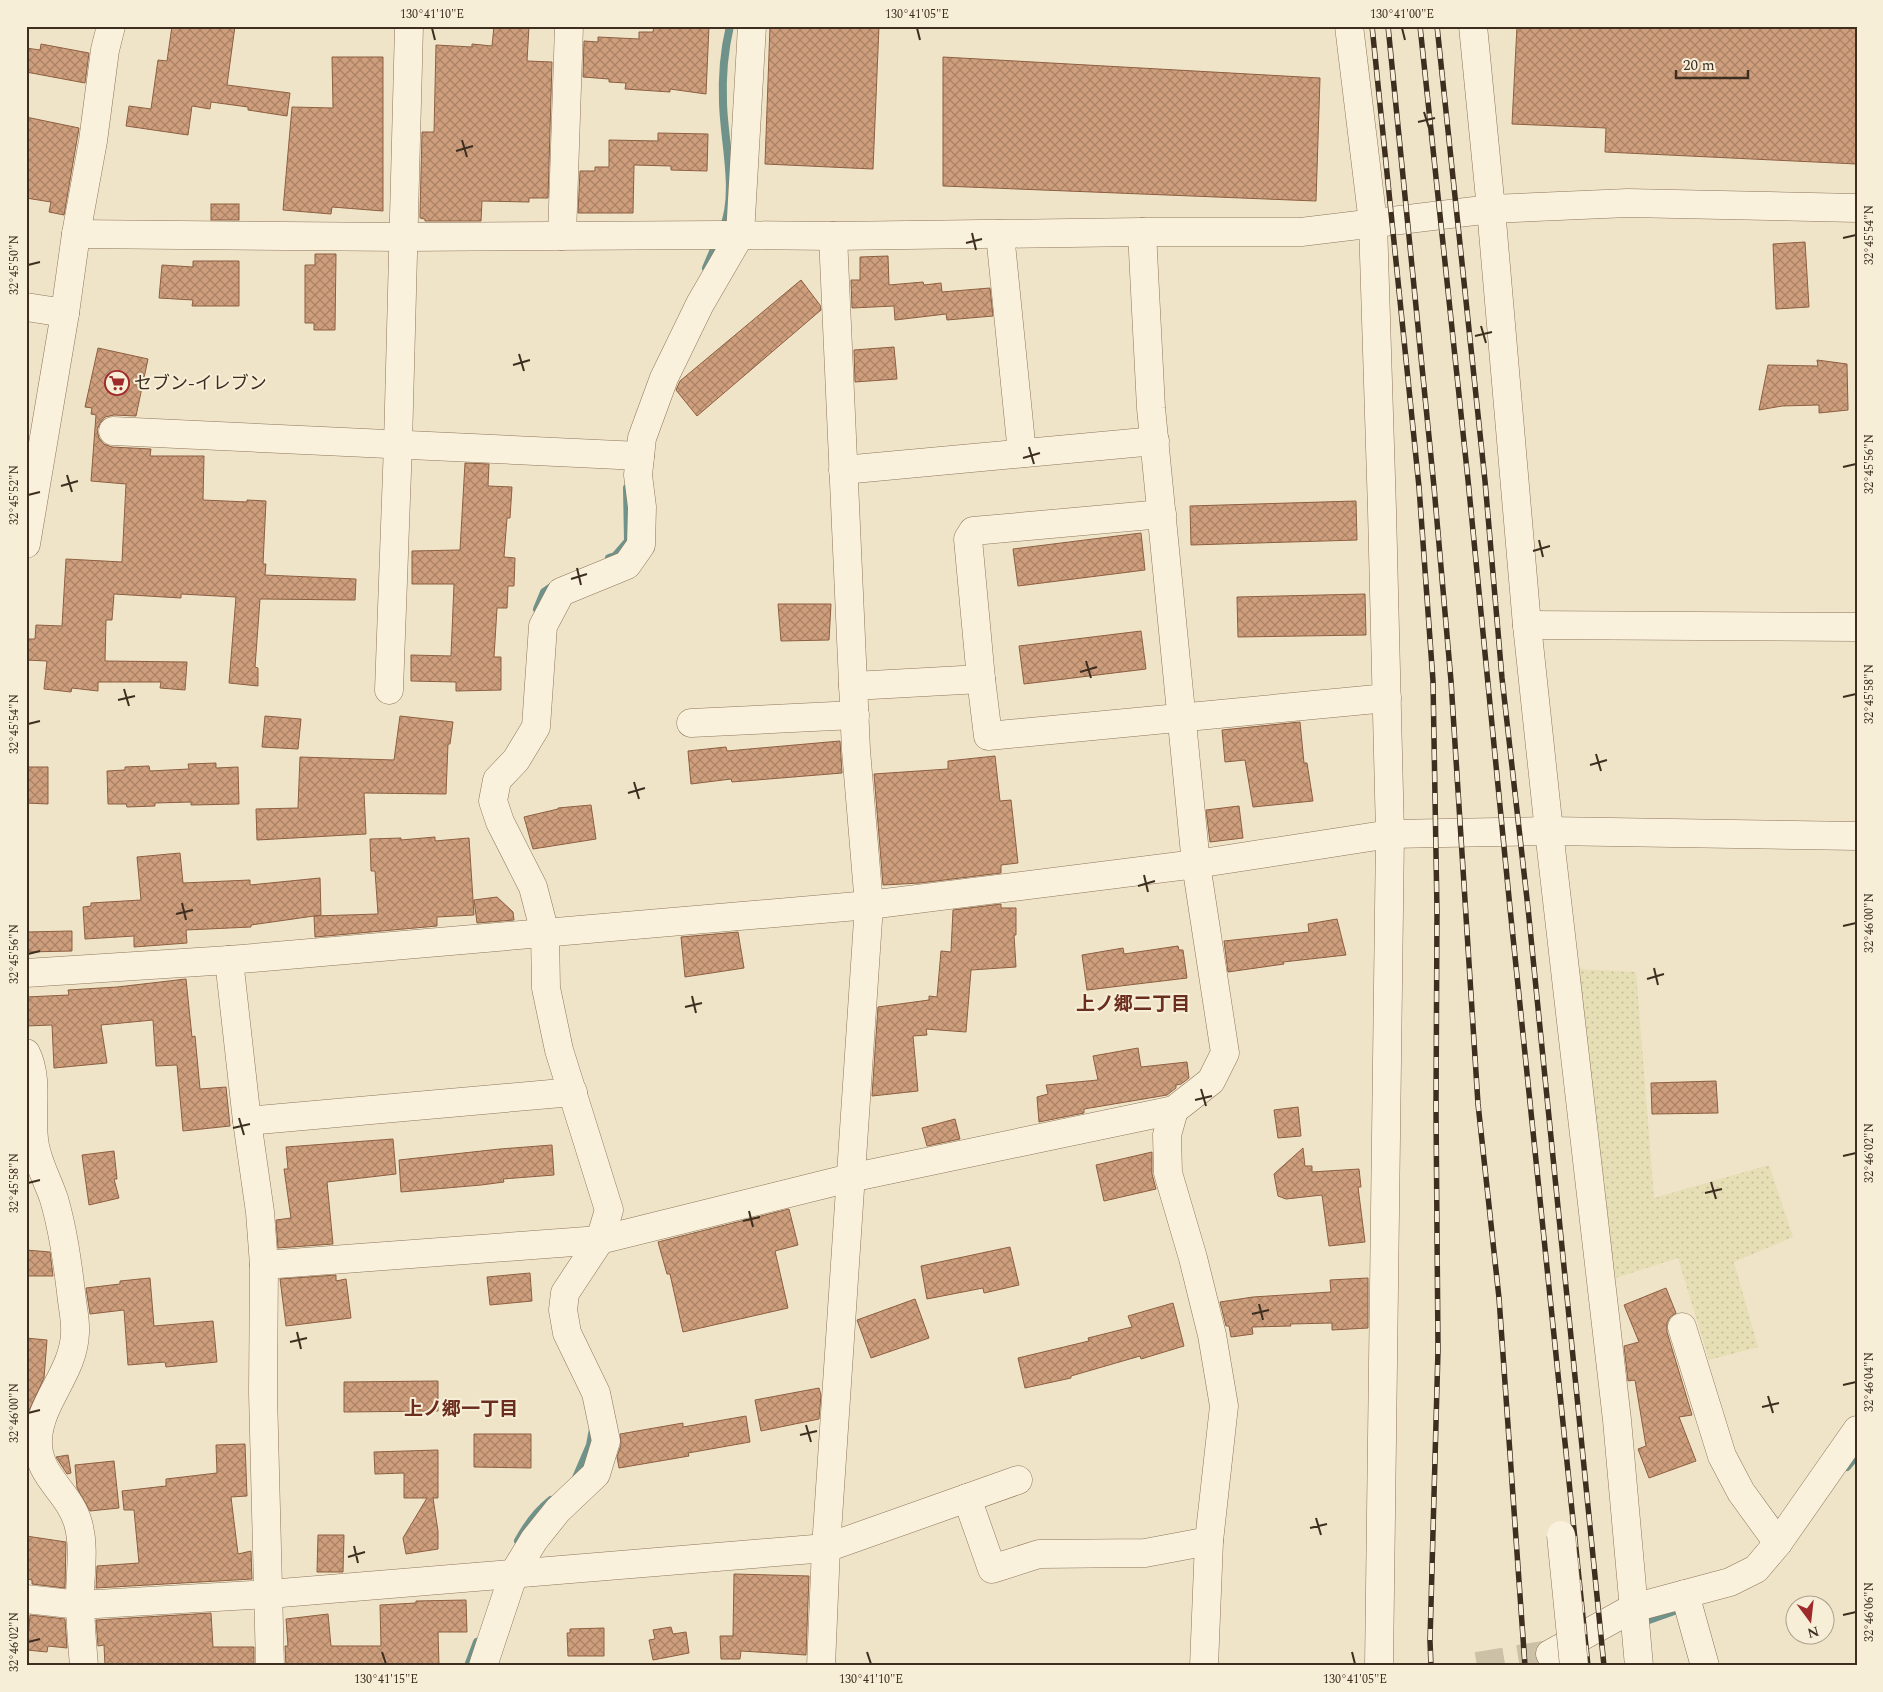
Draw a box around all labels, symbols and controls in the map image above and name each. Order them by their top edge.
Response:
text: 130°41'10"E [400,5,464,24]
text: 130°41'05"E [885,5,949,24]
text: 130°41'00"E [1370,5,1434,24]
scale bar [1676,48,1748,80]
text: 20 m [1683,54,1715,77]
text: 32°45'54"N [1860,205,1879,265]
text: 32°45'50"N [5,235,24,295]
supermarket icon: セブン-イレブン [104,370,130,396]
place label: セブン-イレブン [134,370,267,397]
text: 32°45'56"N [1860,434,1879,494]
text: 32°45'52"N [5,465,24,525]
text: 32°45'58"N [1860,664,1879,724]
text: 32°45'54"N [5,694,24,754]
text: 32°46'00"N [1860,893,1879,953]
text: 32°45'56"N [5,924,24,984]
district label: 上ノ郷二丁目 [1076,990,1190,1019]
text: 32°46'02"N [1860,1123,1879,1183]
text: 32°45'58"N [5,1153,24,1213]
text: 32°46'04"N [1860,1352,1879,1412]
text: 32°46'00"N [5,1383,24,1443]
district label: 上ノ郷一丁目 [404,1395,518,1424]
text: 32°46'06"N [1860,1582,1879,1642]
north arrow [1786,1594,1836,1644]
text: 32°46'02"N [5,1612,24,1672]
text: N [1805,1620,1821,1644]
text: 130°41'15"E [354,1670,418,1689]
text: 130°41'10"E [839,1670,903,1689]
text: 130°41'05"E [1323,1670,1387,1689]

